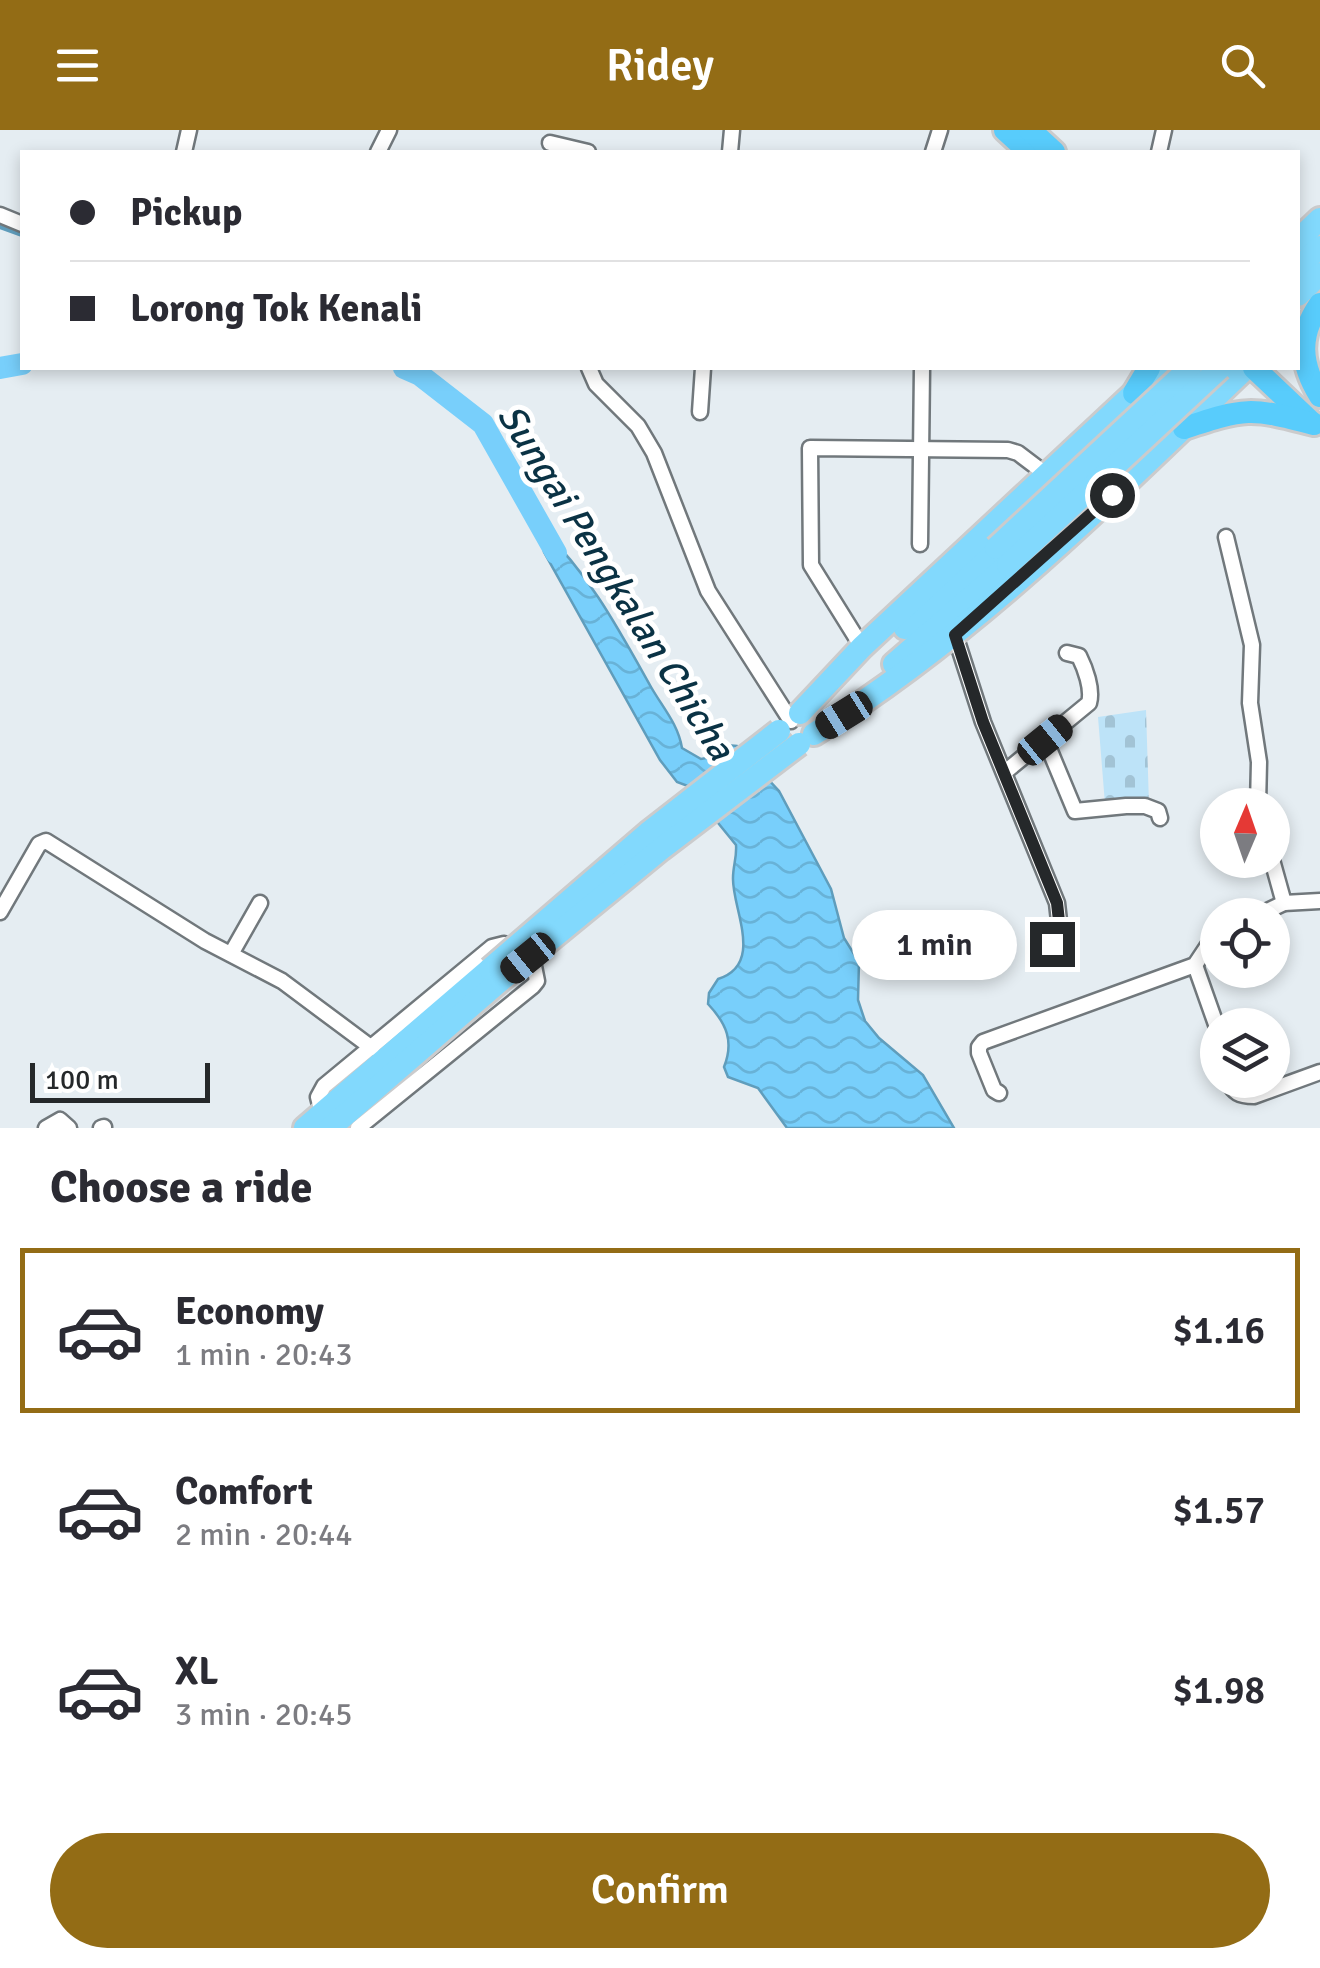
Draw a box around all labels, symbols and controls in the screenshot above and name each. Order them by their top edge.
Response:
icon: menu [50,38,105,93]
text: Ridey [606,38,714,93]
icon: search [1215,38,1270,93]
text: Pickup [130,189,242,236]
text: Lorong Tok Kenali [130,285,422,332]
water label: Sungai Pengkalan Chicha [487,395,746,770]
route start [1090,473,1135,518]
car [811,686,877,744]
car [1012,709,1078,771]
north arrow [1200,788,1290,878]
map controls [1200,788,1290,1098]
button: locate [1200,898,1290,988]
callout: 1 min [852,909,1017,979]
route end [1030,922,1075,967]
text: 1 min [896,925,973,964]
car [495,927,561,989]
button: layers [1200,1008,1290,1098]
scale bar [30,1058,210,1103]
text: 100 m [45,1063,119,1097]
text: Choose a ride [50,1160,313,1215]
icon: car [55,1286,145,1376]
text: Economy [175,1288,324,1335]
text: $1.16 [1172,1307,1265,1354]
text: 1 min · 20:43 [175,1335,353,1374]
icon: car [55,1466,145,1556]
text: Comfort [175,1468,313,1515]
text: $1.57 [1172,1487,1265,1534]
text: 2 min · 20:44 [175,1515,353,1554]
icon: car [55,1646,145,1736]
text: XL [175,1648,218,1695]
text: $1.98 [1172,1667,1265,1714]
text: 3 min · 20:45 [175,1695,353,1734]
button: Confirm [50,1833,1270,1948]

